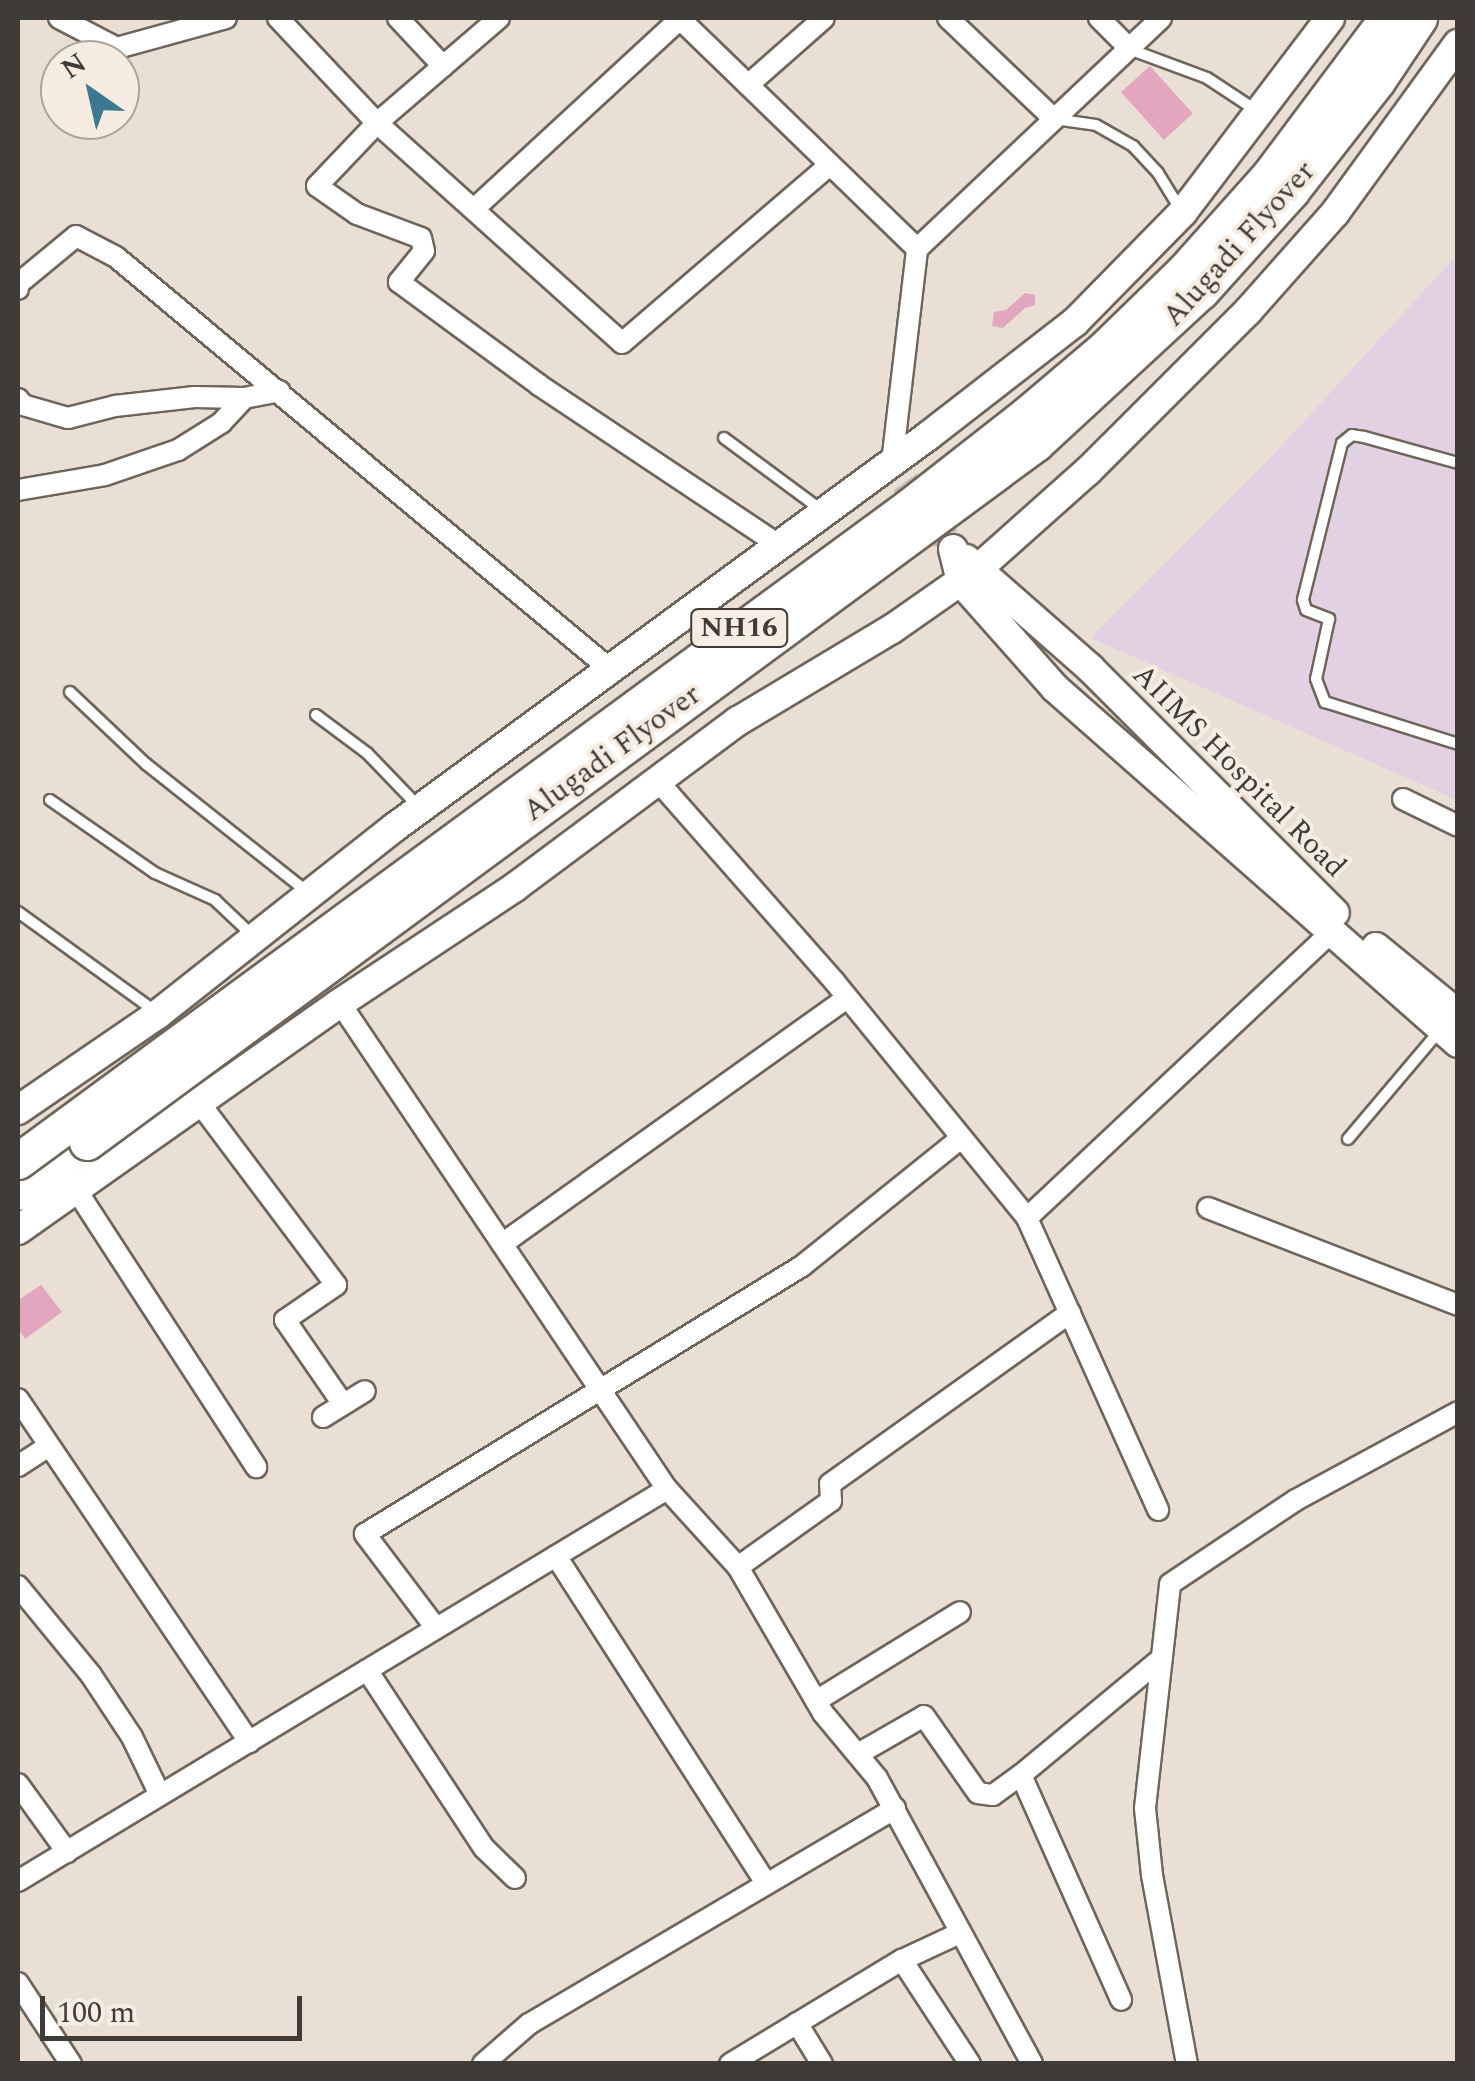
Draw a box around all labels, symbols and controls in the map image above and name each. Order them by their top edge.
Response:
north arrow [40,40,140,140]
text: N [53,42,96,91]
street label: Alugadi Flyover [1155,154,1323,334]
road number: NH16 [689,605,789,651]
street label: AIIMS Hospital Road [1125,657,1353,885]
street label: Alugadi Flyover [516,677,708,829]
scale bar [45,1976,308,2038]
text: 100 m [57,1990,135,2036]

